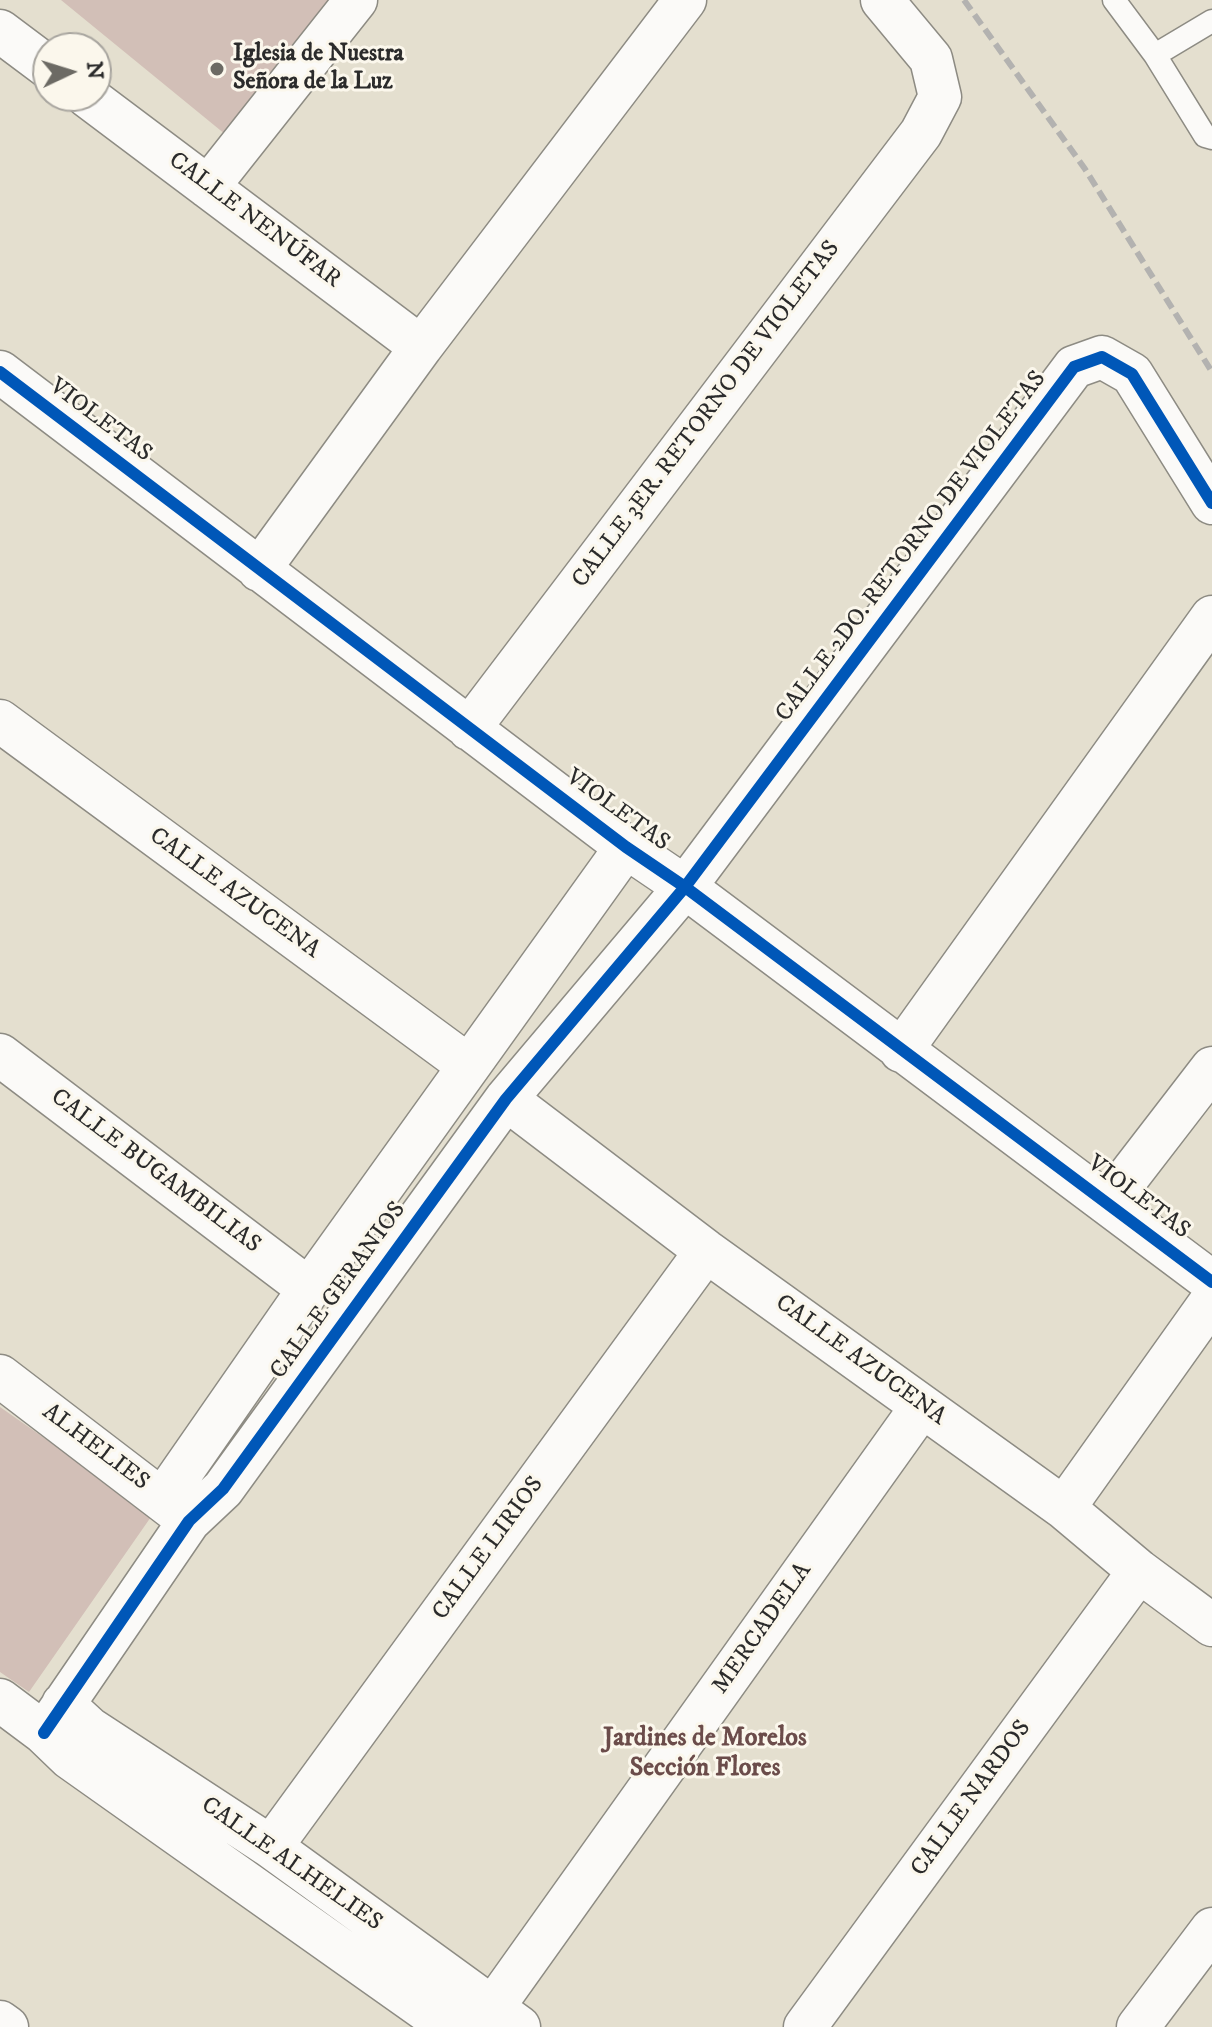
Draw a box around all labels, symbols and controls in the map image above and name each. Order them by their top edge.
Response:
north arrow [32,32,112,112]
place label: Iglesia de Nuestra Señora de la Luz [233,41,404,97]
text: N [80,60,109,80]
marker: Iglesia de Nuestra Señora de la Luz [208,60,226,78]
street label: CALLE NENÚFAR [162,147,346,295]
street label: CALLE 3ER. RETORNO DE VIOLETAS [567,236,847,594]
street label: CALLE 2DO. RETORNO DE VIOLETAS [771,366,1053,728]
street label: VIOLETAS [43,373,157,469]
street label: VIOLETAS [559,764,675,858]
street label: CALLE AZUCENA [143,822,325,966]
street label: CALLE BUGAMBILIAS [44,1084,266,1260]
street label: VIOLETAS [1081,1150,1195,1246]
street label: CALLE GERANIOS [265,1197,413,1385]
street label: CALLE AZUCENA [769,1289,951,1433]
street label: ALHELIES [36,1398,154,1498]
street label: CALLE LIRIOS [427,1472,551,1626]
street label: MERCADELA [707,1558,819,1700]
street label: CALLE NARDOS [906,1715,1038,1883]
district label: Jardines de Morelos Sección Flores [603,1724,807,1786]
street label: CALLE ALHELIES [195,1792,387,1938]

